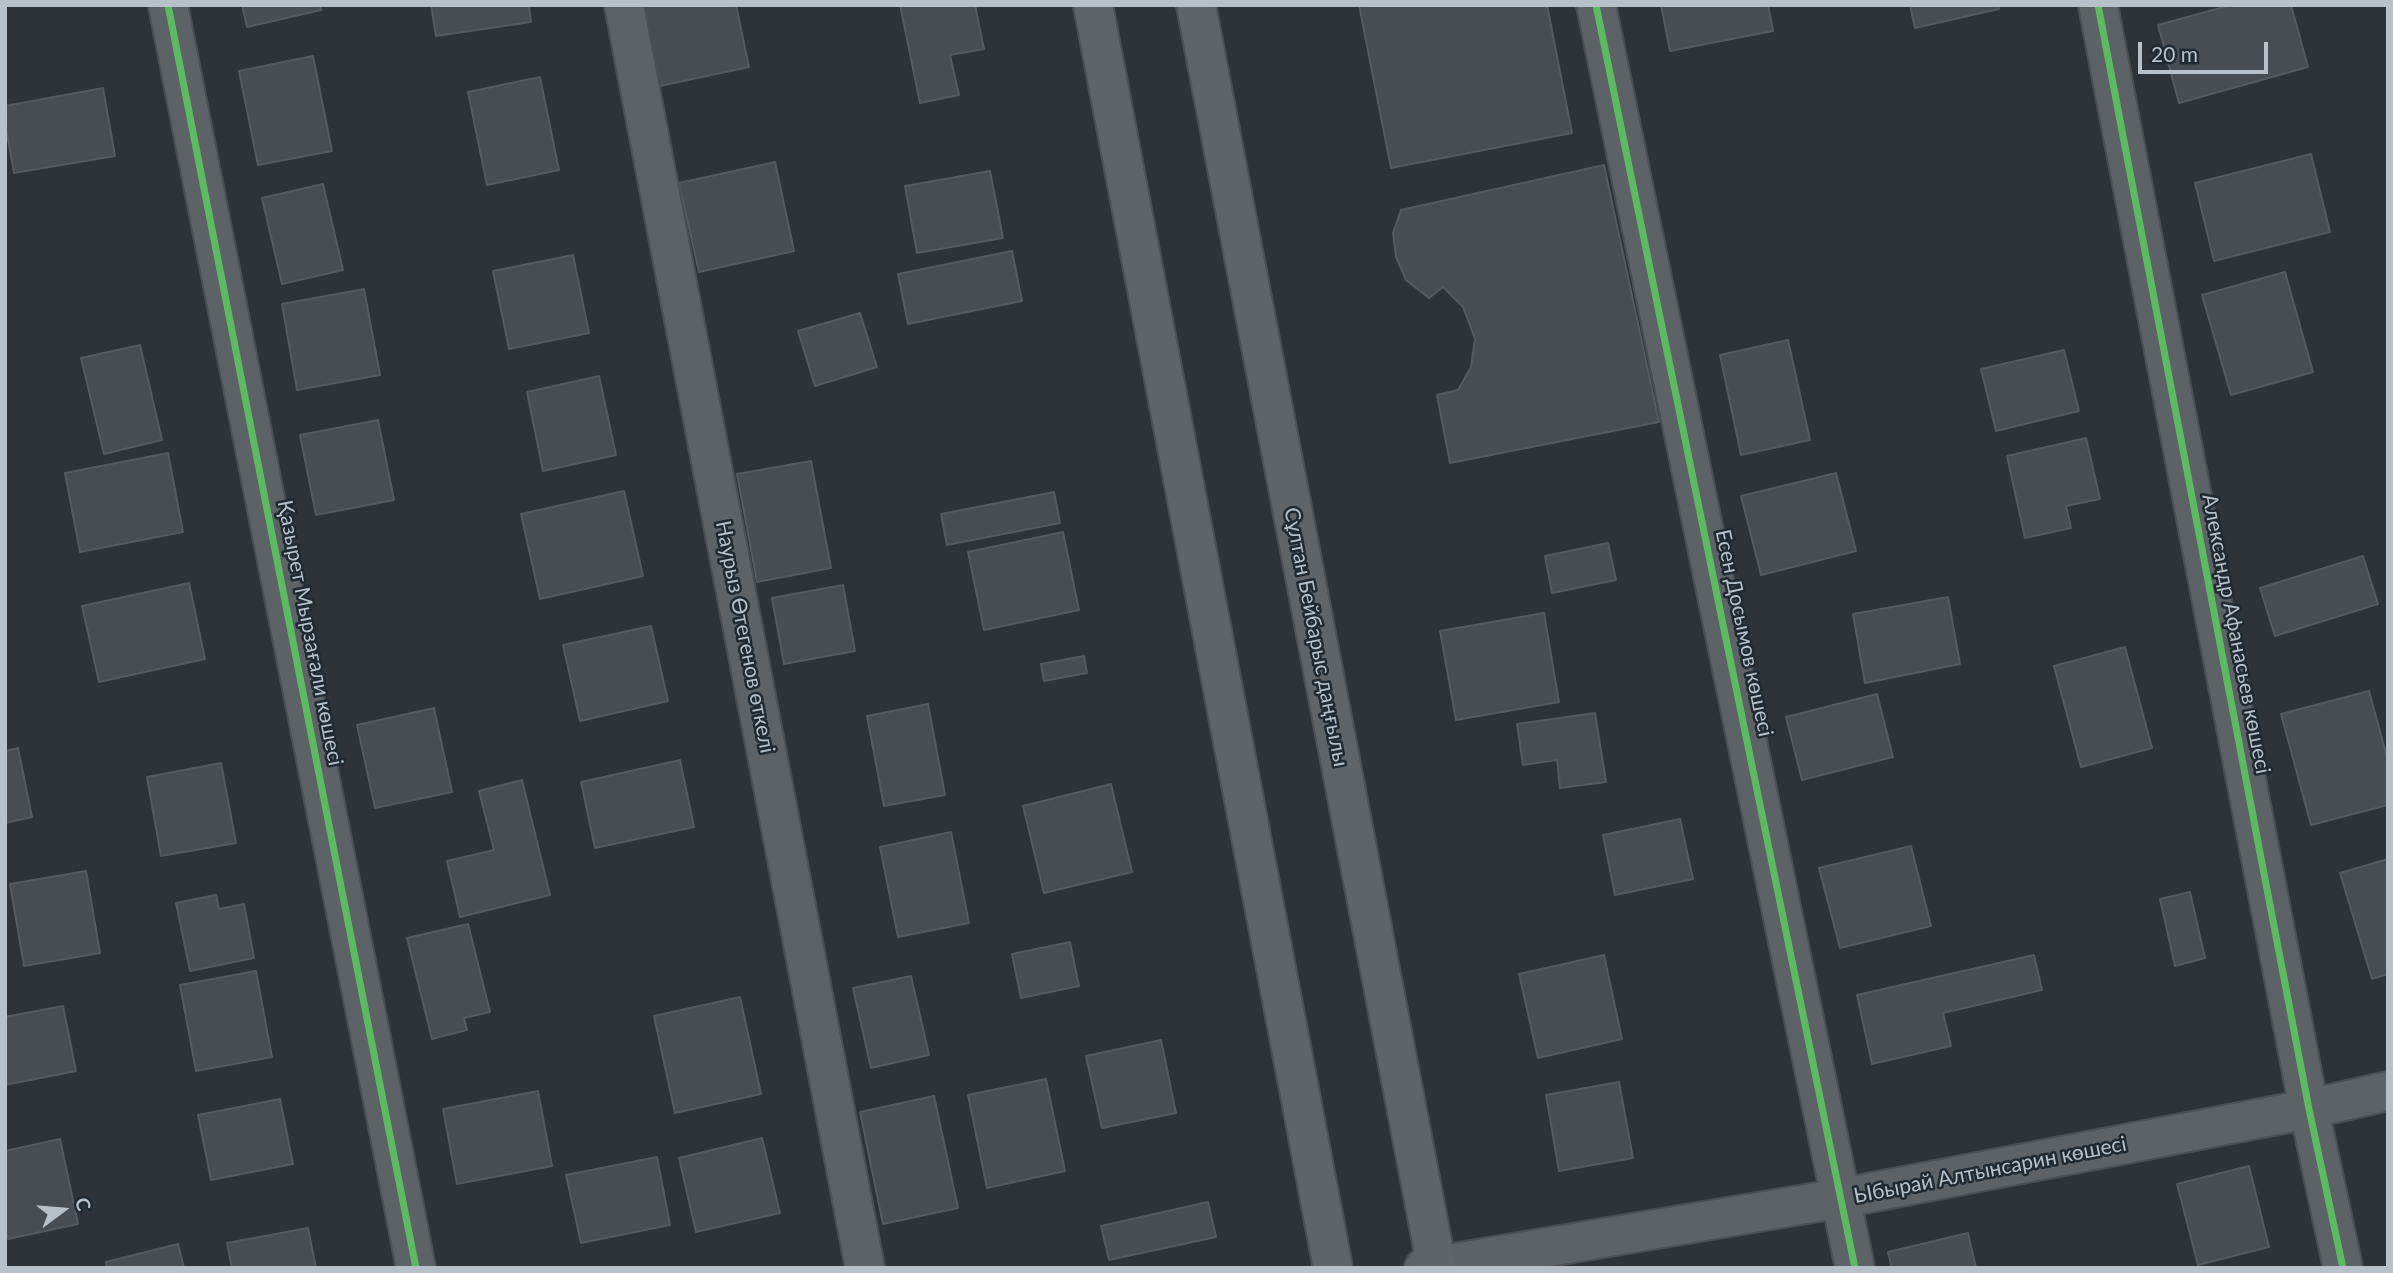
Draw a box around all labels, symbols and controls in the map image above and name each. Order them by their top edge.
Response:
scale bar [2141,28,2270,72]
text: 20 m [2151,41,2198,66]
street label: Александр Афанасьев көшесі [2196,492,2276,776]
street label: Қазырет Мырзағали көшесі [272,498,348,768]
street label: Сұлтан Бейбарыс даңғылы [1278,505,1354,769]
street label: Наурыз Өтегенов өткелі [710,519,780,755]
street label: Есен Досымов көшесі [1710,527,1778,739]
street label: Ыбырай Алтынсарин көшесі [1852,1131,2128,1209]
north arrow [28,1175,98,1245]
text: С [71,1195,96,1213]

